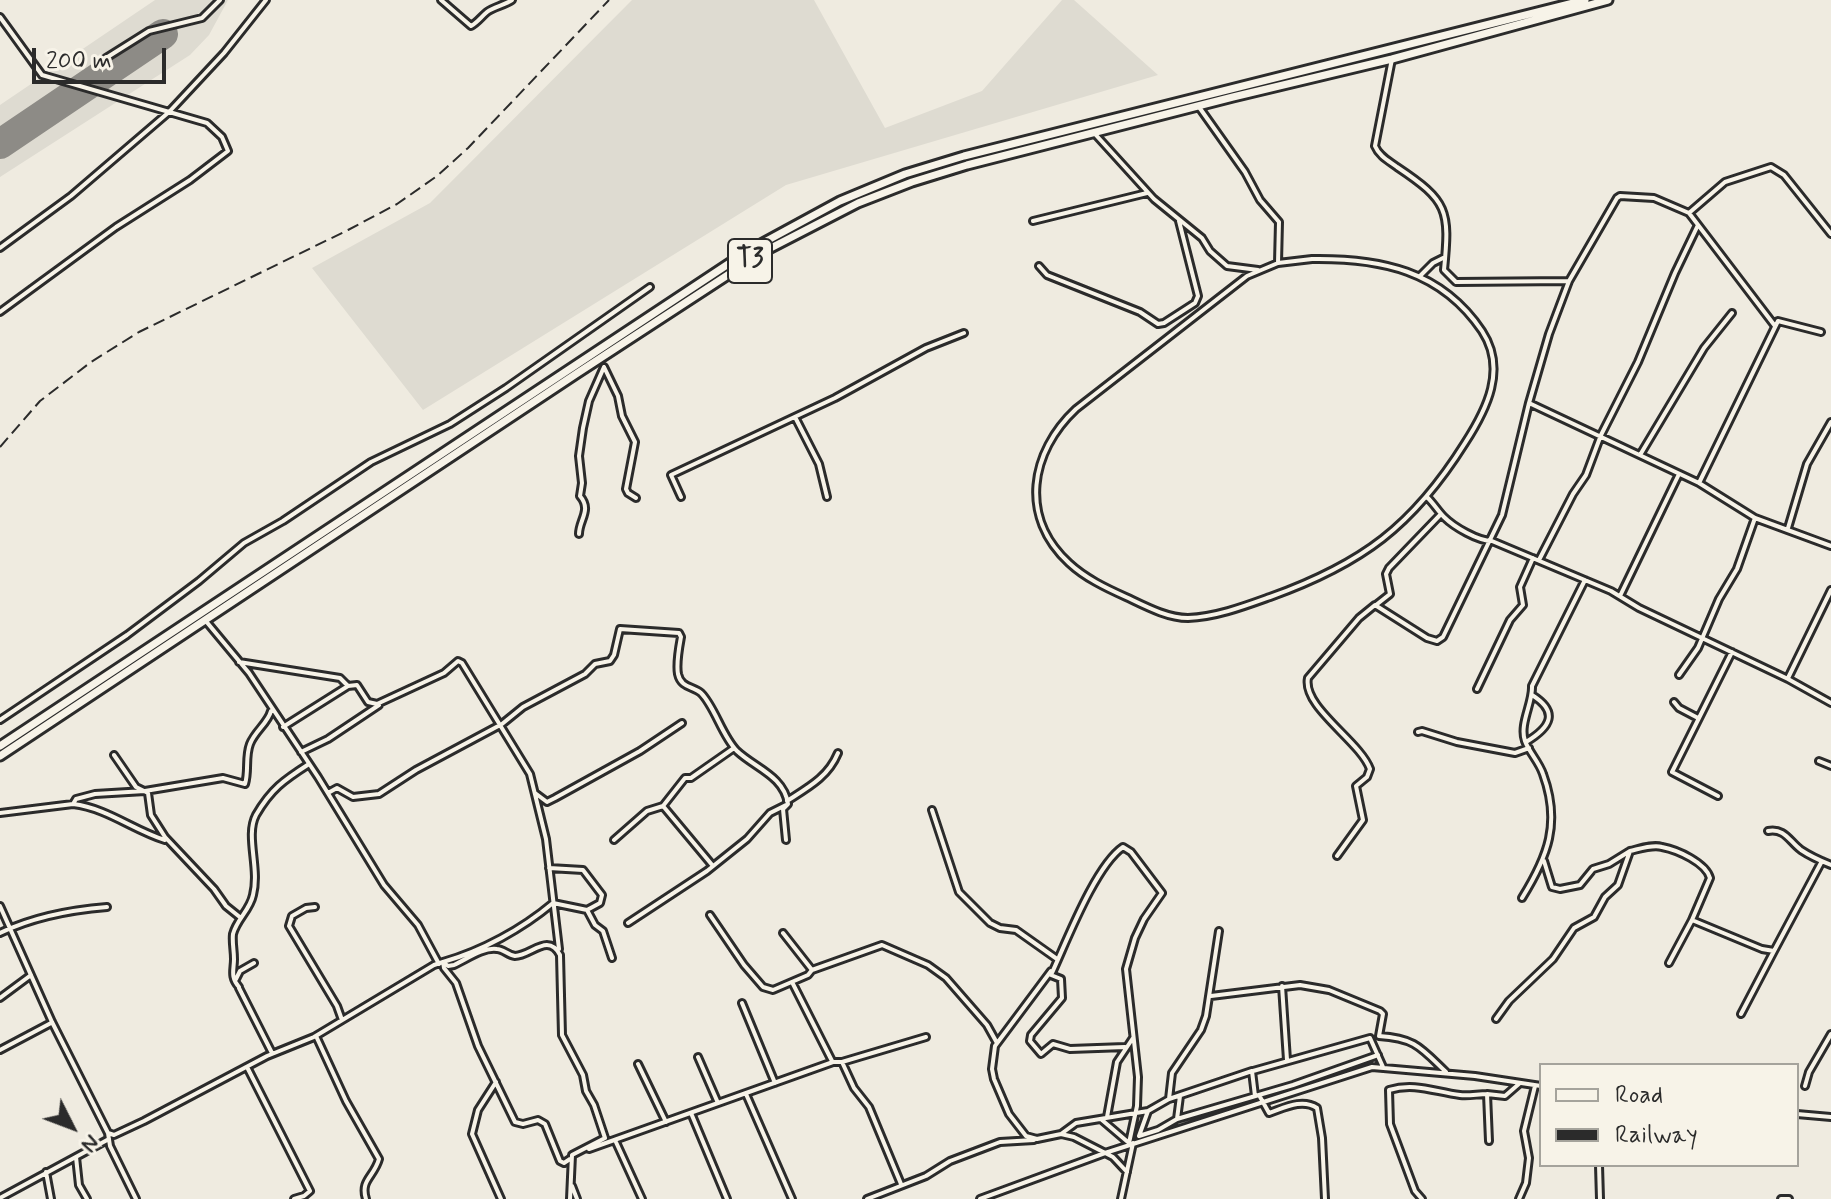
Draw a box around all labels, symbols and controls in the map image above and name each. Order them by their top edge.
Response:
scale bar [36,32,170,82]
text: 200 m [46,46,112,77]
road number: T3 [728,239,772,283]
legend [1539,1063,1799,1167]
text: Road [1615,1080,1663,1111]
north arrow [32,1087,112,1167]
text: Railway [1615,1120,1698,1151]
text: N [75,1128,105,1158]

